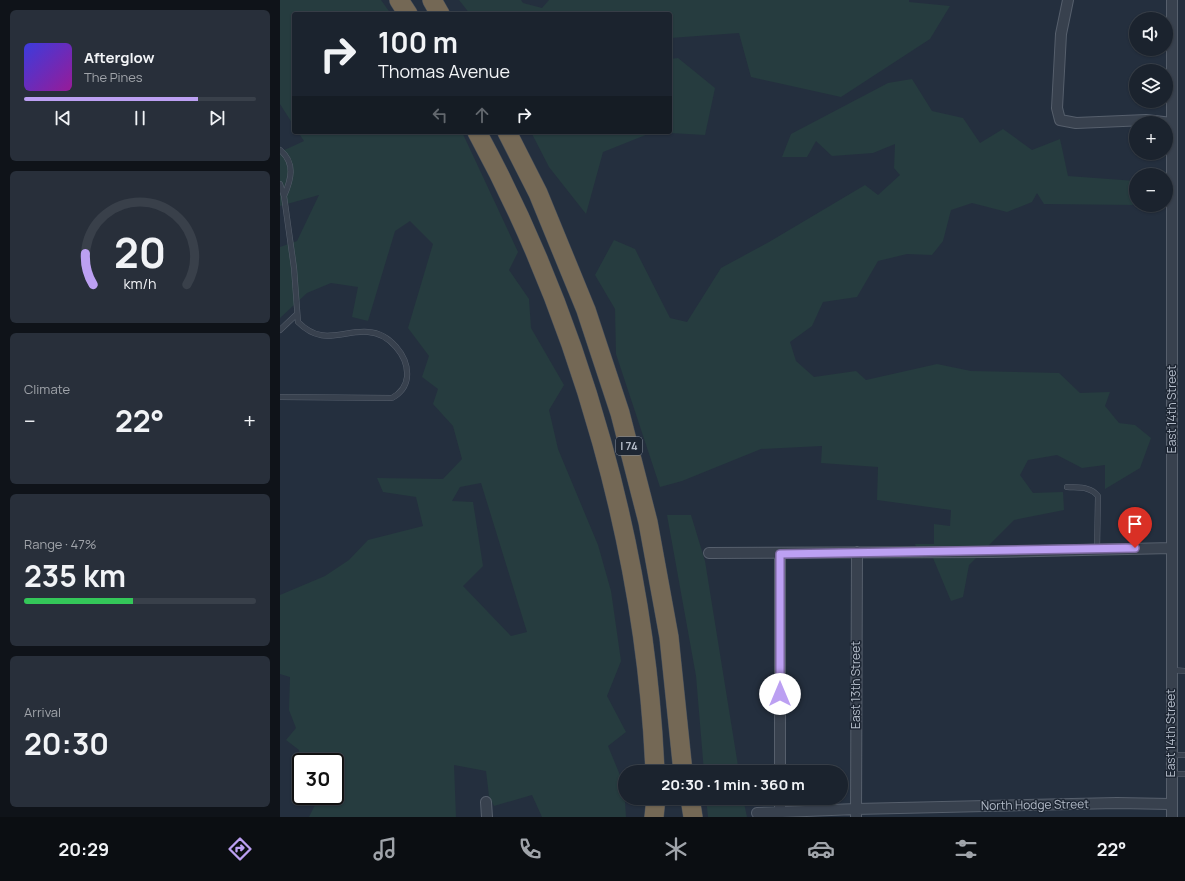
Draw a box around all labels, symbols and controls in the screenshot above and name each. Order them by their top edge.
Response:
map controls [1129,12,1173,212]
button: sound [1129,12,1173,56]
text: 100 m [378,23,458,61]
icon: right [312,28,364,80]
text: Afterglow [84,47,155,68]
text: Thomas Avenue [378,59,510,83]
button: layers [1129,64,1173,108]
text: The Pines [84,68,143,86]
icon: left [429,104,451,126]
icon: ahead [471,104,493,126]
icon: right [513,104,535,126]
icon: previous [52,107,74,129]
icon: pause [129,107,151,129]
icon: next [206,107,228,129]
button: + [1129,116,1173,160]
button: − [1129,168,1173,212]
text: 20 [114,224,166,280]
text: km/h [123,274,157,293]
street label: East 14th Street [1163,365,1180,453]
text: Climate [24,380,70,398]
text: 22° [115,400,164,441]
text: − [24,406,36,436]
text: + [243,406,256,436]
road number: I 74 [616,437,642,455]
pin [1118,507,1152,548]
icon: arrive [1124,513,1146,535]
text: Range · 47% [24,535,97,553]
text: 235 km [24,555,126,596]
street label: East 13th Street [847,641,864,729]
position arrow [759,673,801,715]
street label: East 14th Street [1162,689,1179,777]
text: Arrival [24,703,61,721]
text: 20:30 [24,723,109,764]
speed limit sign: 30 [292,753,344,805]
text: 20:30 · 1 min · 360 m [661,774,805,795]
street label: North Hodge Street [981,795,1089,814]
icon: directions [226,835,254,863]
icon: music [371,835,399,863]
icon: phone [516,835,544,863]
icon: climate [662,835,690,863]
icon: car [807,835,835,863]
icon: filters [952,835,980,863]
text: 20:29 [59,837,109,861]
text: 22° [1097,837,1126,861]

